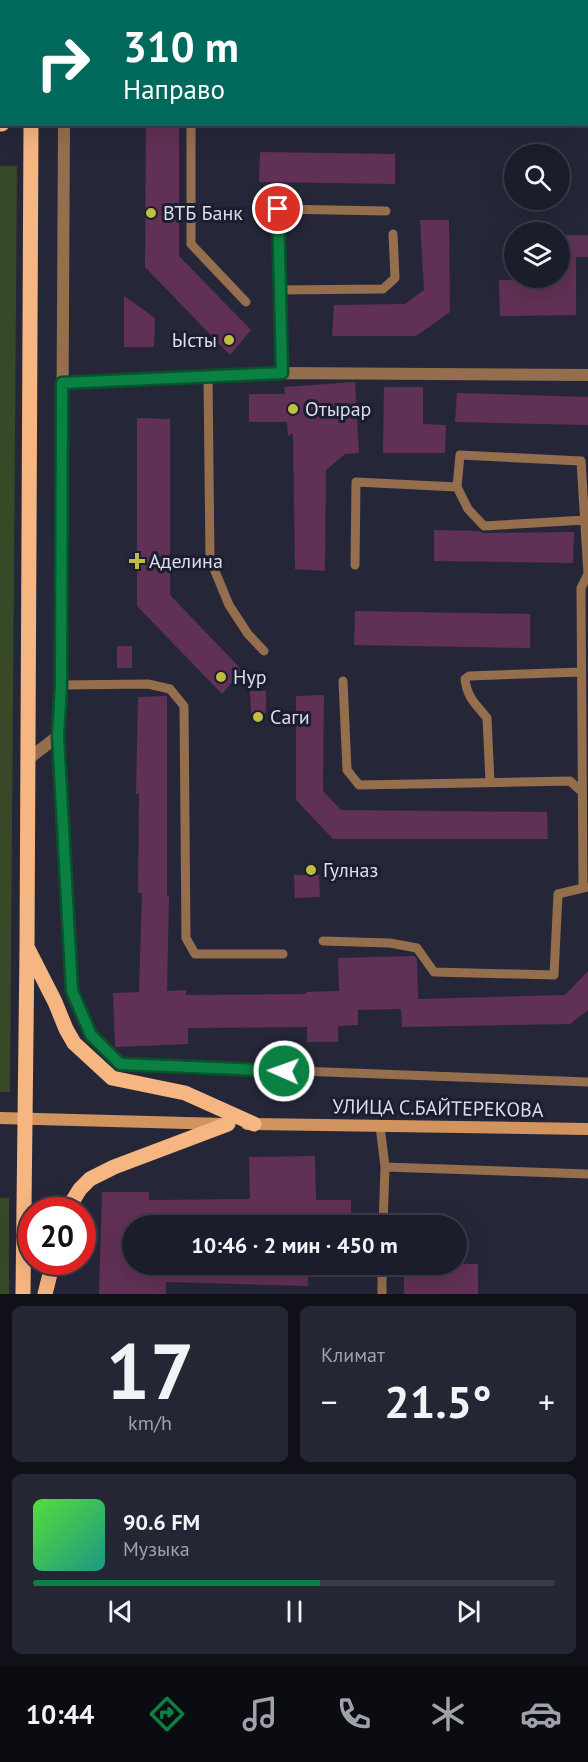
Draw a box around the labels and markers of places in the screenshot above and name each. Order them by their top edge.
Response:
pin [252,183,303,234]
place label: ВТБ Банк [163,200,243,226]
marker: ВТБ Банк [144,206,158,220]
place label: Ысты [172,327,217,353]
marker: Ысты [222,333,236,347]
place label: Отырар [305,396,371,422]
marker: Отырар [286,402,300,416]
place label: Аделина [149,548,223,574]
marker: Аделина [130,554,144,568]
place label: Нур [233,664,267,690]
marker: Нур [214,670,228,684]
place label: Саги [270,704,310,730]
marker: Саги [251,710,265,724]
place label: Гулназ [323,857,378,883]
marker: Гулназ [304,863,318,877]

